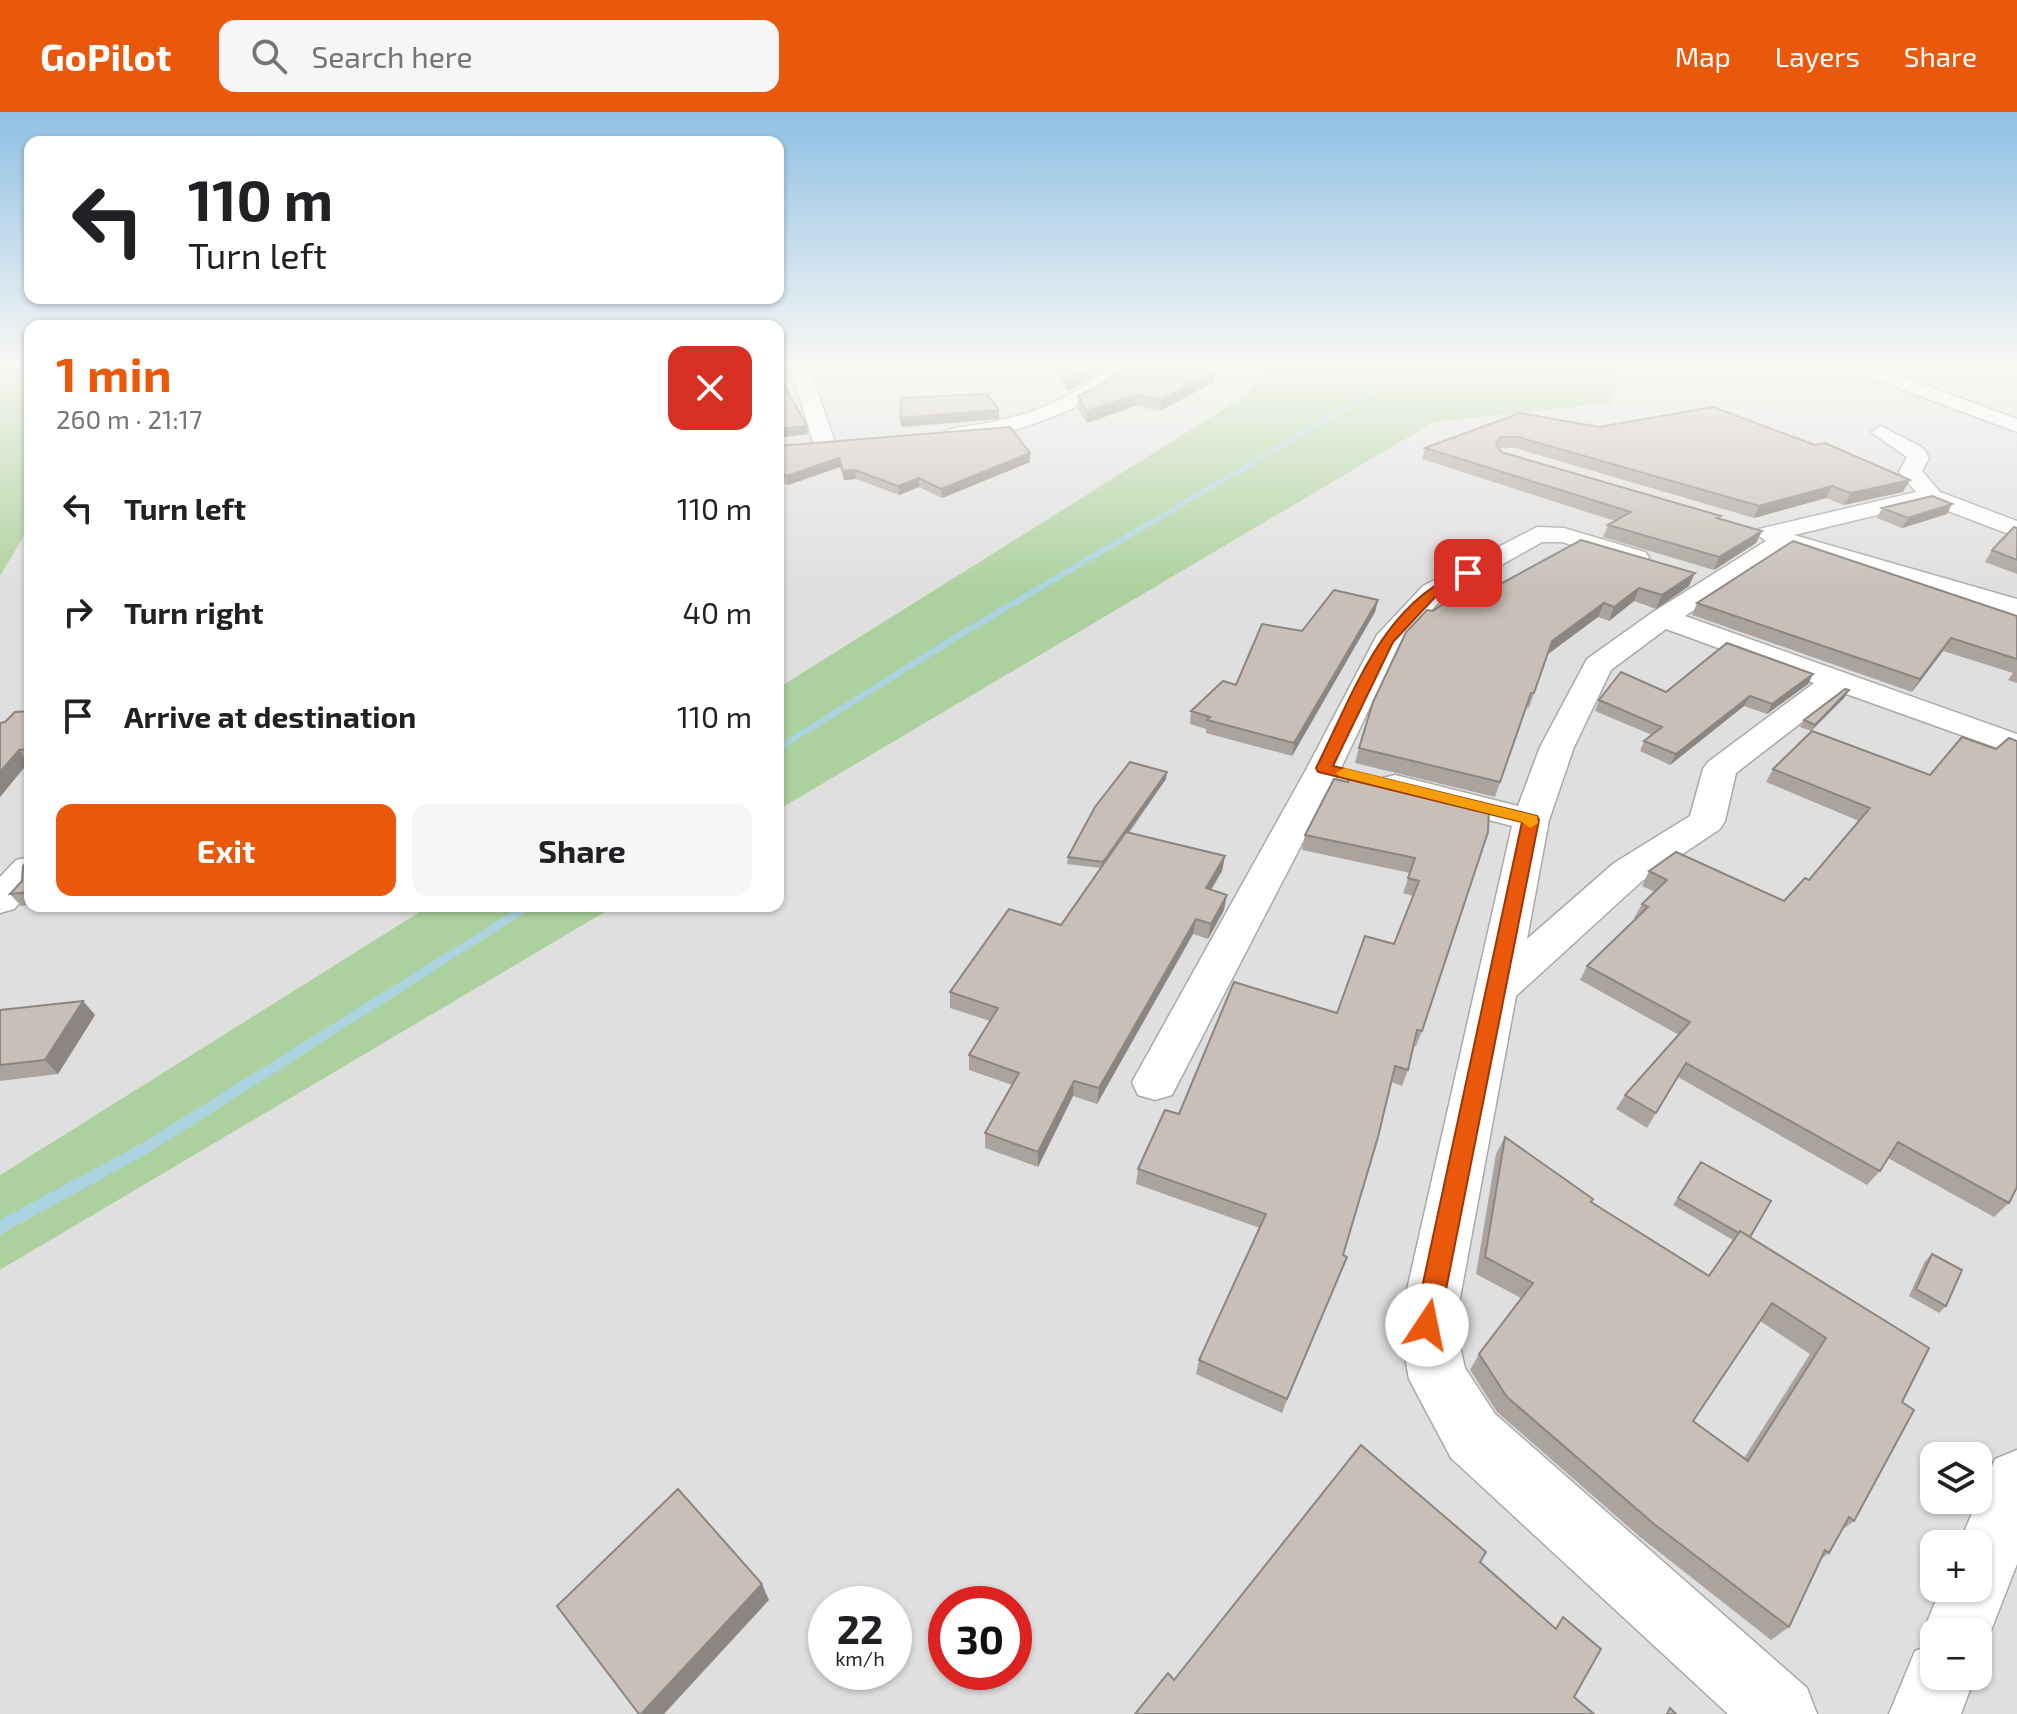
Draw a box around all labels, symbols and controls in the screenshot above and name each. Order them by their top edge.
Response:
search box [219,20,779,92]
text: GoPilot [40,33,171,79]
icon: search [247,34,291,78]
text: Search here [311,38,473,74]
text: Map [1675,39,1731,73]
text: Layers [1775,39,1860,73]
text: Share [1904,39,1977,73]
text: 110 m [188,165,333,232]
icon: left [56,168,160,272]
text: Turn left [188,233,327,276]
text: 1 min [56,344,172,402]
button: close [668,346,752,430]
text: 260 m · 21:17 [56,403,202,434]
icon: left [56,486,100,530]
text: Turn left [124,490,246,526]
text: 110 m [677,490,752,526]
pin [1434,539,1502,607]
icon: arrive [1446,551,1490,595]
icon: right [56,590,100,634]
text: Turn right [124,594,264,630]
text: 40 m [682,594,752,630]
icon: arrive [56,694,100,738]
text: Arrive at destination [124,698,416,734]
text: 110 m [677,698,752,734]
button: Exit [56,804,396,896]
button: Share [412,804,752,896]
position arrow [1385,1283,1469,1367]
map controls [1920,1442,1992,1690]
button: layers [1920,1442,1992,1514]
button: + [1920,1530,1992,1602]
speed limit sign: 30 [928,1586,1032,1690]
text: 22 [837,1604,883,1652]
button: − [1920,1618,1992,1690]
text: km/h [835,1646,885,1670]

